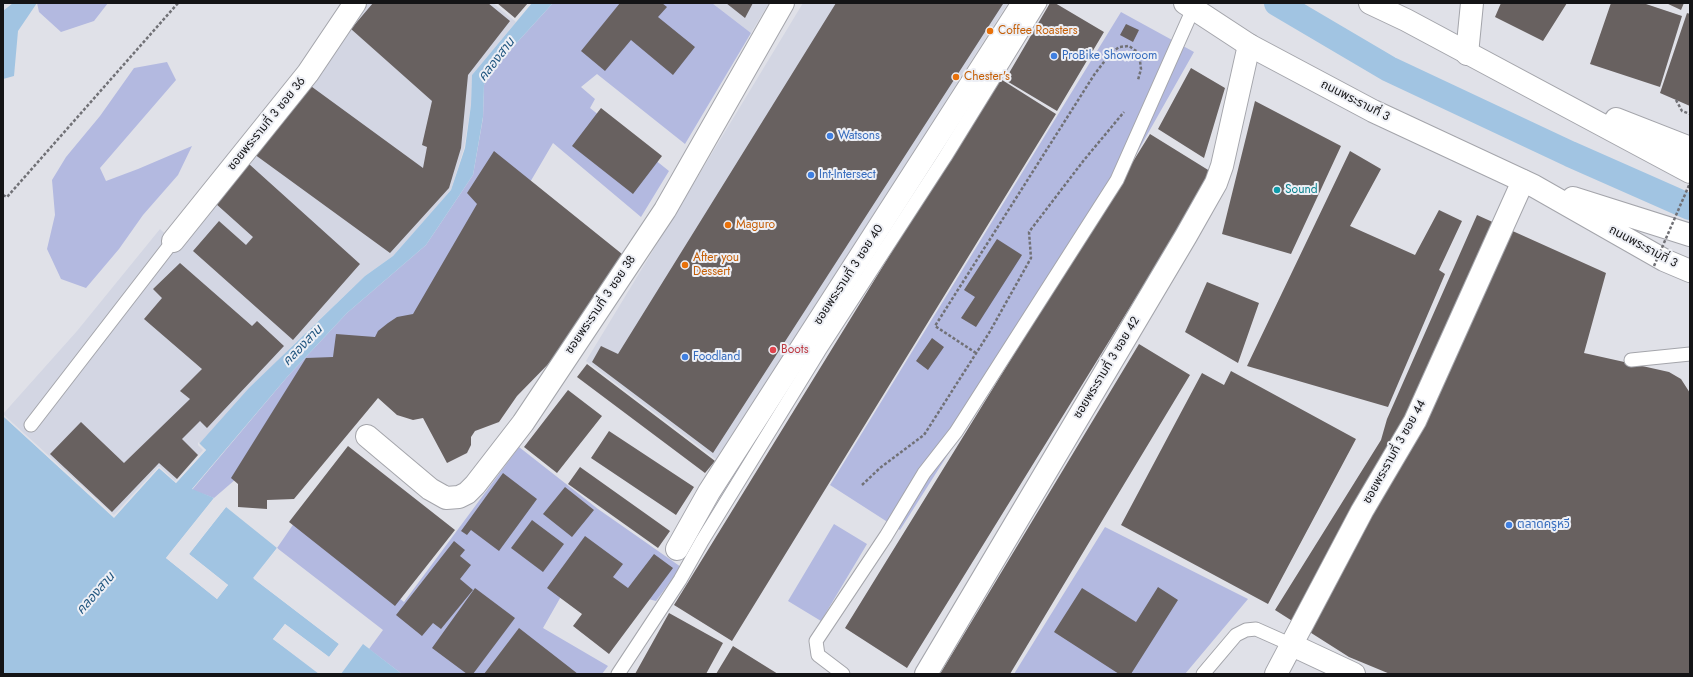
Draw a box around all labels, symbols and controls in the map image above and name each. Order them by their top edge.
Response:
place label: Coffee Roasters [998,24,1077,38]
marker: Coffee Roasters [985,26,995,36]
water label: คลองสาน [475,35,519,85]
place label: ProBike Showroom [1062,49,1157,63]
marker: ProBike Showroom [1049,51,1059,61]
place label: Chester's [964,70,1010,84]
marker: Chester's [951,72,961,82]
street label: ซอยพระรามที่ 3 ซอย 36 [225,74,309,174]
street label: ถนนพระรามที่ 3 [1318,77,1392,125]
place label: Watsons [838,129,880,143]
marker: Watsons [825,131,835,141]
place label: Int-Intersect [819,168,876,182]
marker: Int-Intersect [806,170,816,180]
place label: Sound [1285,183,1318,197]
marker: Sound [1272,185,1282,195]
place label: Maguro [736,218,775,232]
marker: Maguro [723,220,733,230]
street label: ซอยพระรามที่ 3 ซอย 40 [811,222,887,328]
street label: ถนนพระรามที่ 3 [1606,223,1680,271]
place label: After you Dessert [693,251,739,279]
street label: ซอยพระรามที่ 3 ซอย 38 [563,253,639,357]
marker: After you Dessert [680,260,690,270]
street label: ซอยพระรามที่ 3 ซอย 42 [1071,314,1143,422]
water label: คลองสาน [280,322,326,370]
place label: Boots [781,343,809,357]
marker: Boots [768,345,778,355]
place label: Foodland [693,350,740,364]
marker: Foodland [680,352,690,362]
street label: ซอยพระรามที่ 3 ซอย 44 [1360,398,1430,506]
place label: ตลาดครูหวี [1517,518,1570,532]
marker: ตลาดครูหวี [1504,520,1514,530]
water label: คลองสาน [74,570,118,618]

